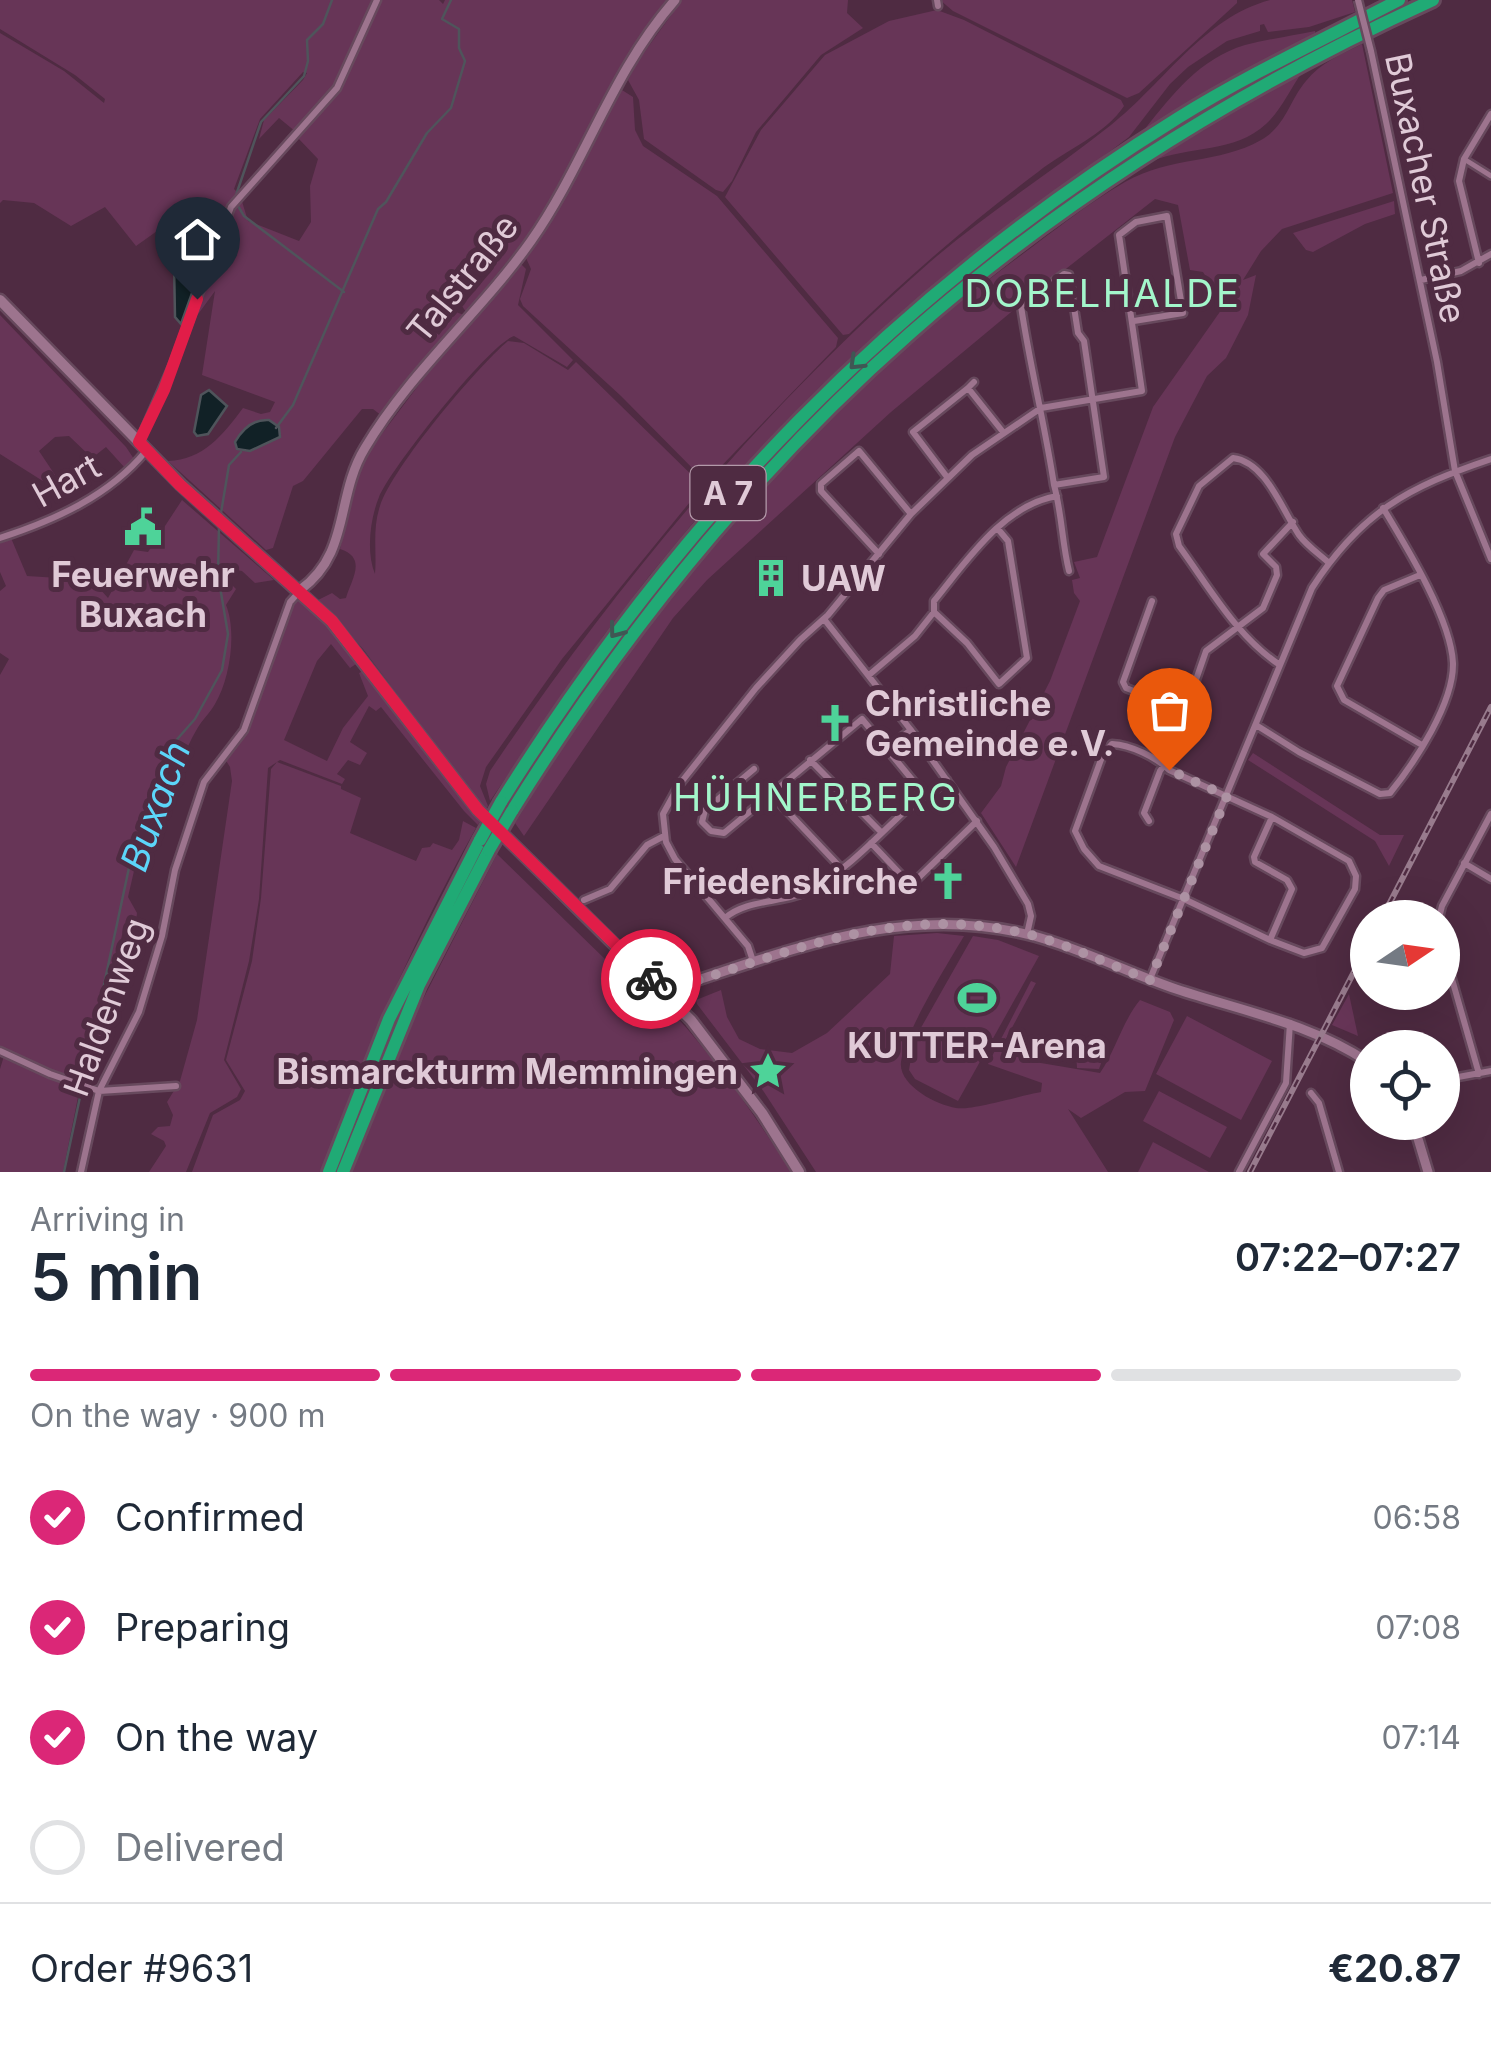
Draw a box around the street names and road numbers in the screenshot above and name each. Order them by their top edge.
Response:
street label: Buxacher Straße [1377,49,1475,327]
street label: Talstraße [398,205,526,351]
street label: Hart [25,444,107,516]
road number: A 7 [690,466,766,520]
street label: Haldenweg [54,912,158,1102]

